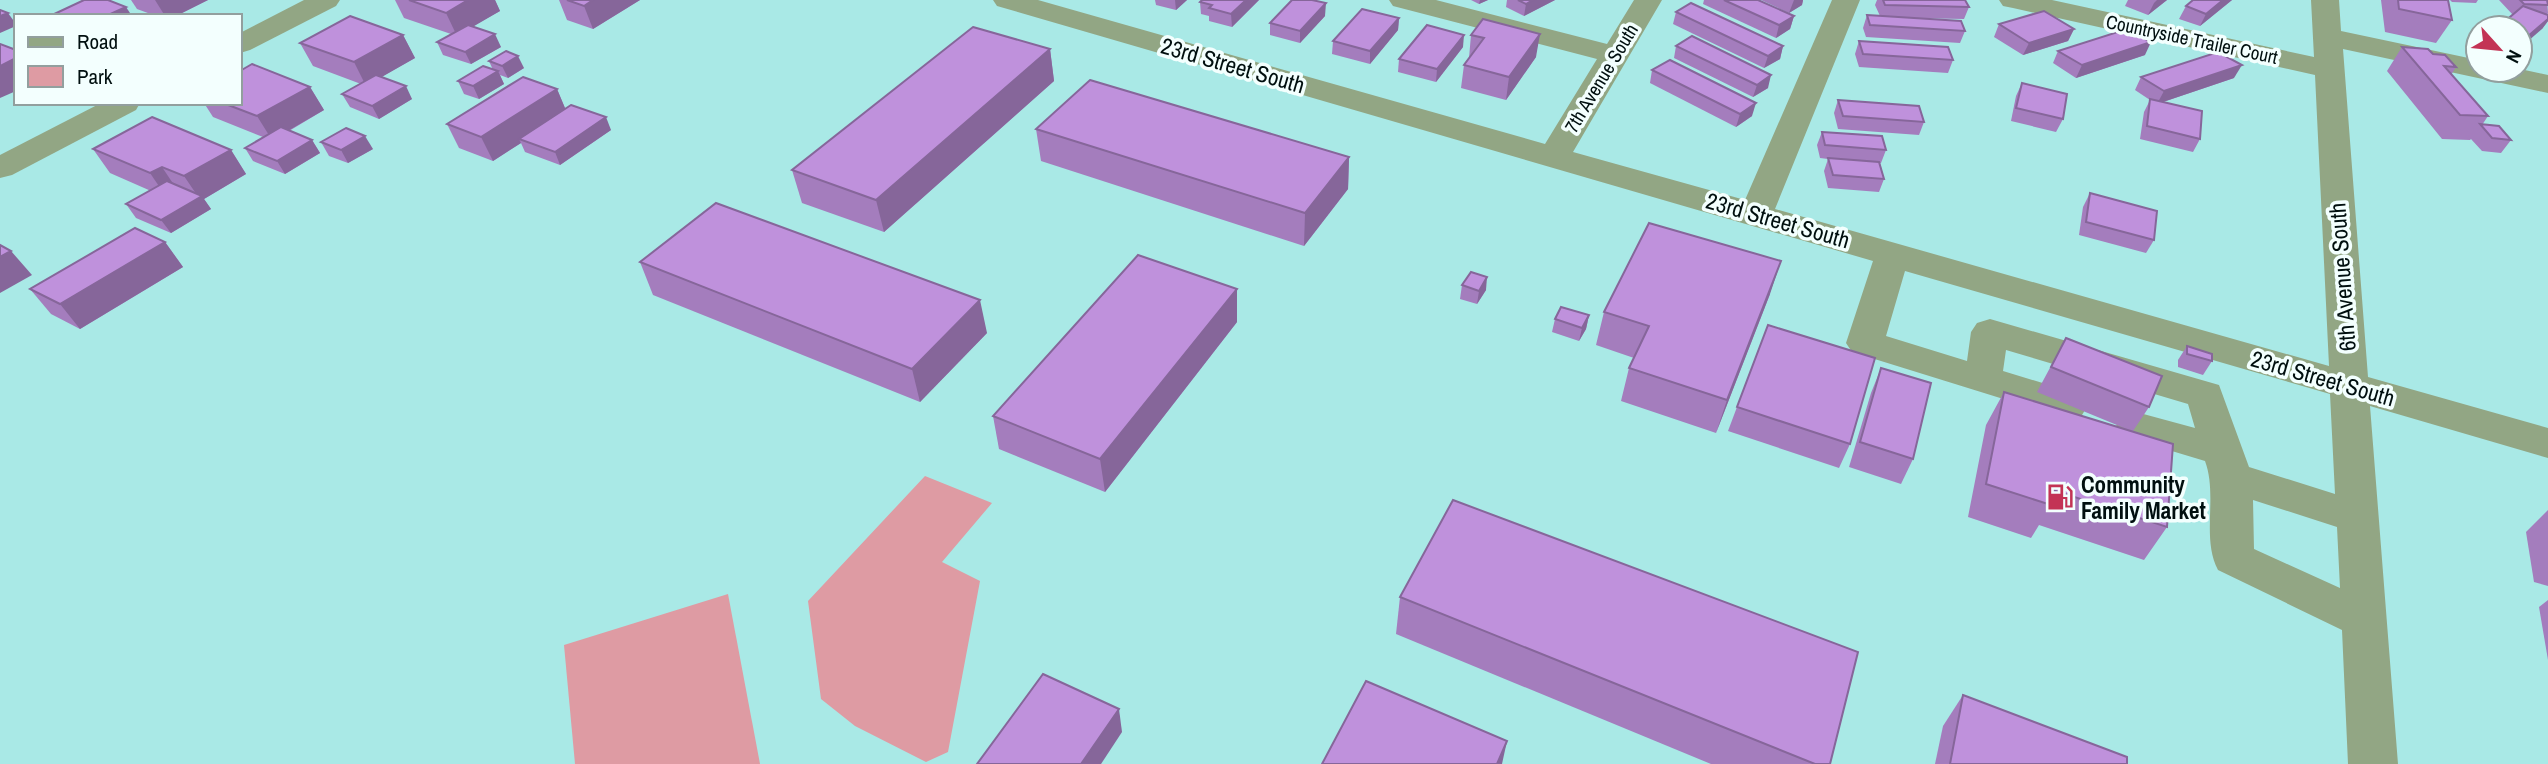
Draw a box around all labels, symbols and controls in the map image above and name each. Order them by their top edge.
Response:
street label: Countryside Trailer Court [2104,8,2281,70]
legend [14,14,242,105]
north arrow [2464,14,2534,84]
street label: 7th Avenue South [1558,19,1644,137]
text: Road [77,27,118,56]
street label: 23rd Street South [1158,30,1308,100]
text: N [2500,46,2528,68]
text: Park [77,62,113,91]
street label: 23rd Street South [1703,185,1853,255]
street label: 6th Avenue South [2321,202,2363,352]
street label: 23rd Street South [2248,343,2398,413]
place label: Community Family Market [2081,469,2206,526]
fuel station icon: Community Family Market [2045,482,2075,512]

